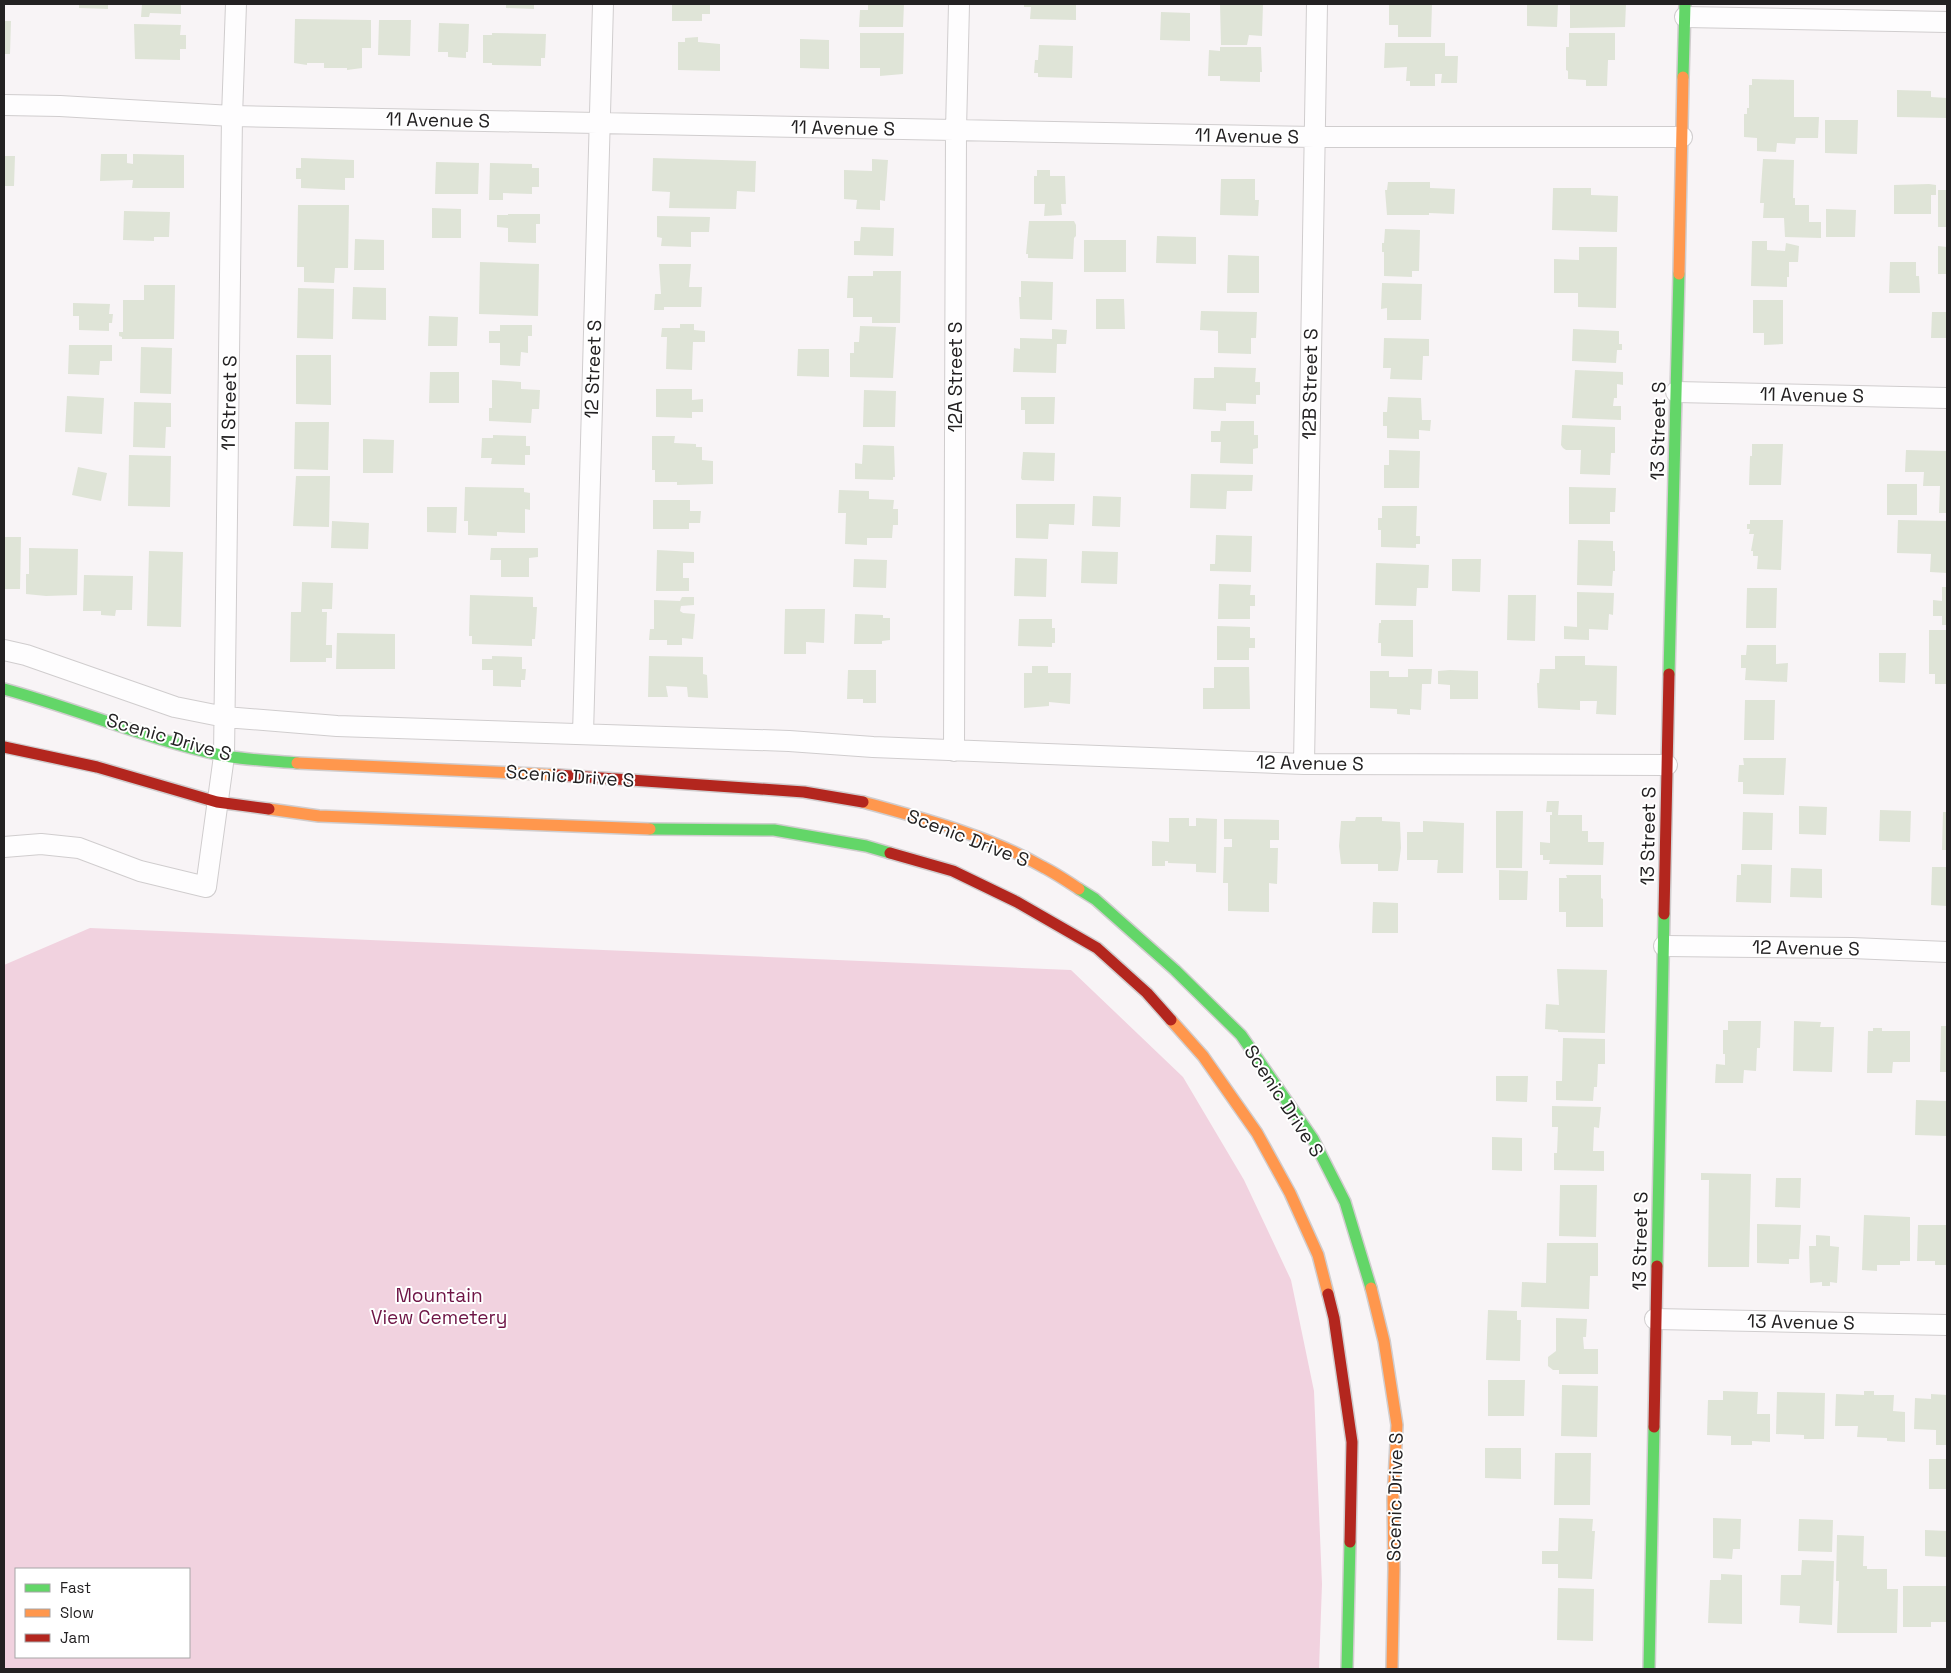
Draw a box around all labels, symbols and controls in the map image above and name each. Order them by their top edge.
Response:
street label: 11 Avenue S [386,107,490,133]
street label: 11 Avenue S [791,115,895,141]
street label: 11 Avenue S [1195,123,1299,149]
street label: 12 Street S [579,319,607,419]
street label: 12A Street S [943,322,968,432]
street label: 12B Street S [1297,328,1323,440]
street label: 11 Street S [216,355,242,451]
street label: 13 Street S [1645,381,1671,481]
street label: 11 Avenue S [1760,382,1864,408]
street label: Scenic Drive S [104,707,234,767]
street label: 12 Avenue S [1256,750,1364,776]
street label: Scenic Drive S [505,759,635,793]
street label: 13 Street S [1635,786,1661,886]
street label: Scenic Drive S [903,803,1033,873]
street label: 12 Avenue S [1752,935,1860,961]
street label: Scenic Drive S [1238,1040,1330,1162]
street label: 13 Street S [1627,1191,1653,1291]
park label: Mountain View Cemetery [371,1283,507,1330]
street label: 13 Avenue S [1747,1309,1855,1335]
street label: Scenic Drive S [1381,1432,1409,1562]
legend [15,1568,190,1658]
text: Fast [60,1578,91,1597]
text: Slow [60,1603,94,1622]
text: Jam [60,1628,90,1647]

